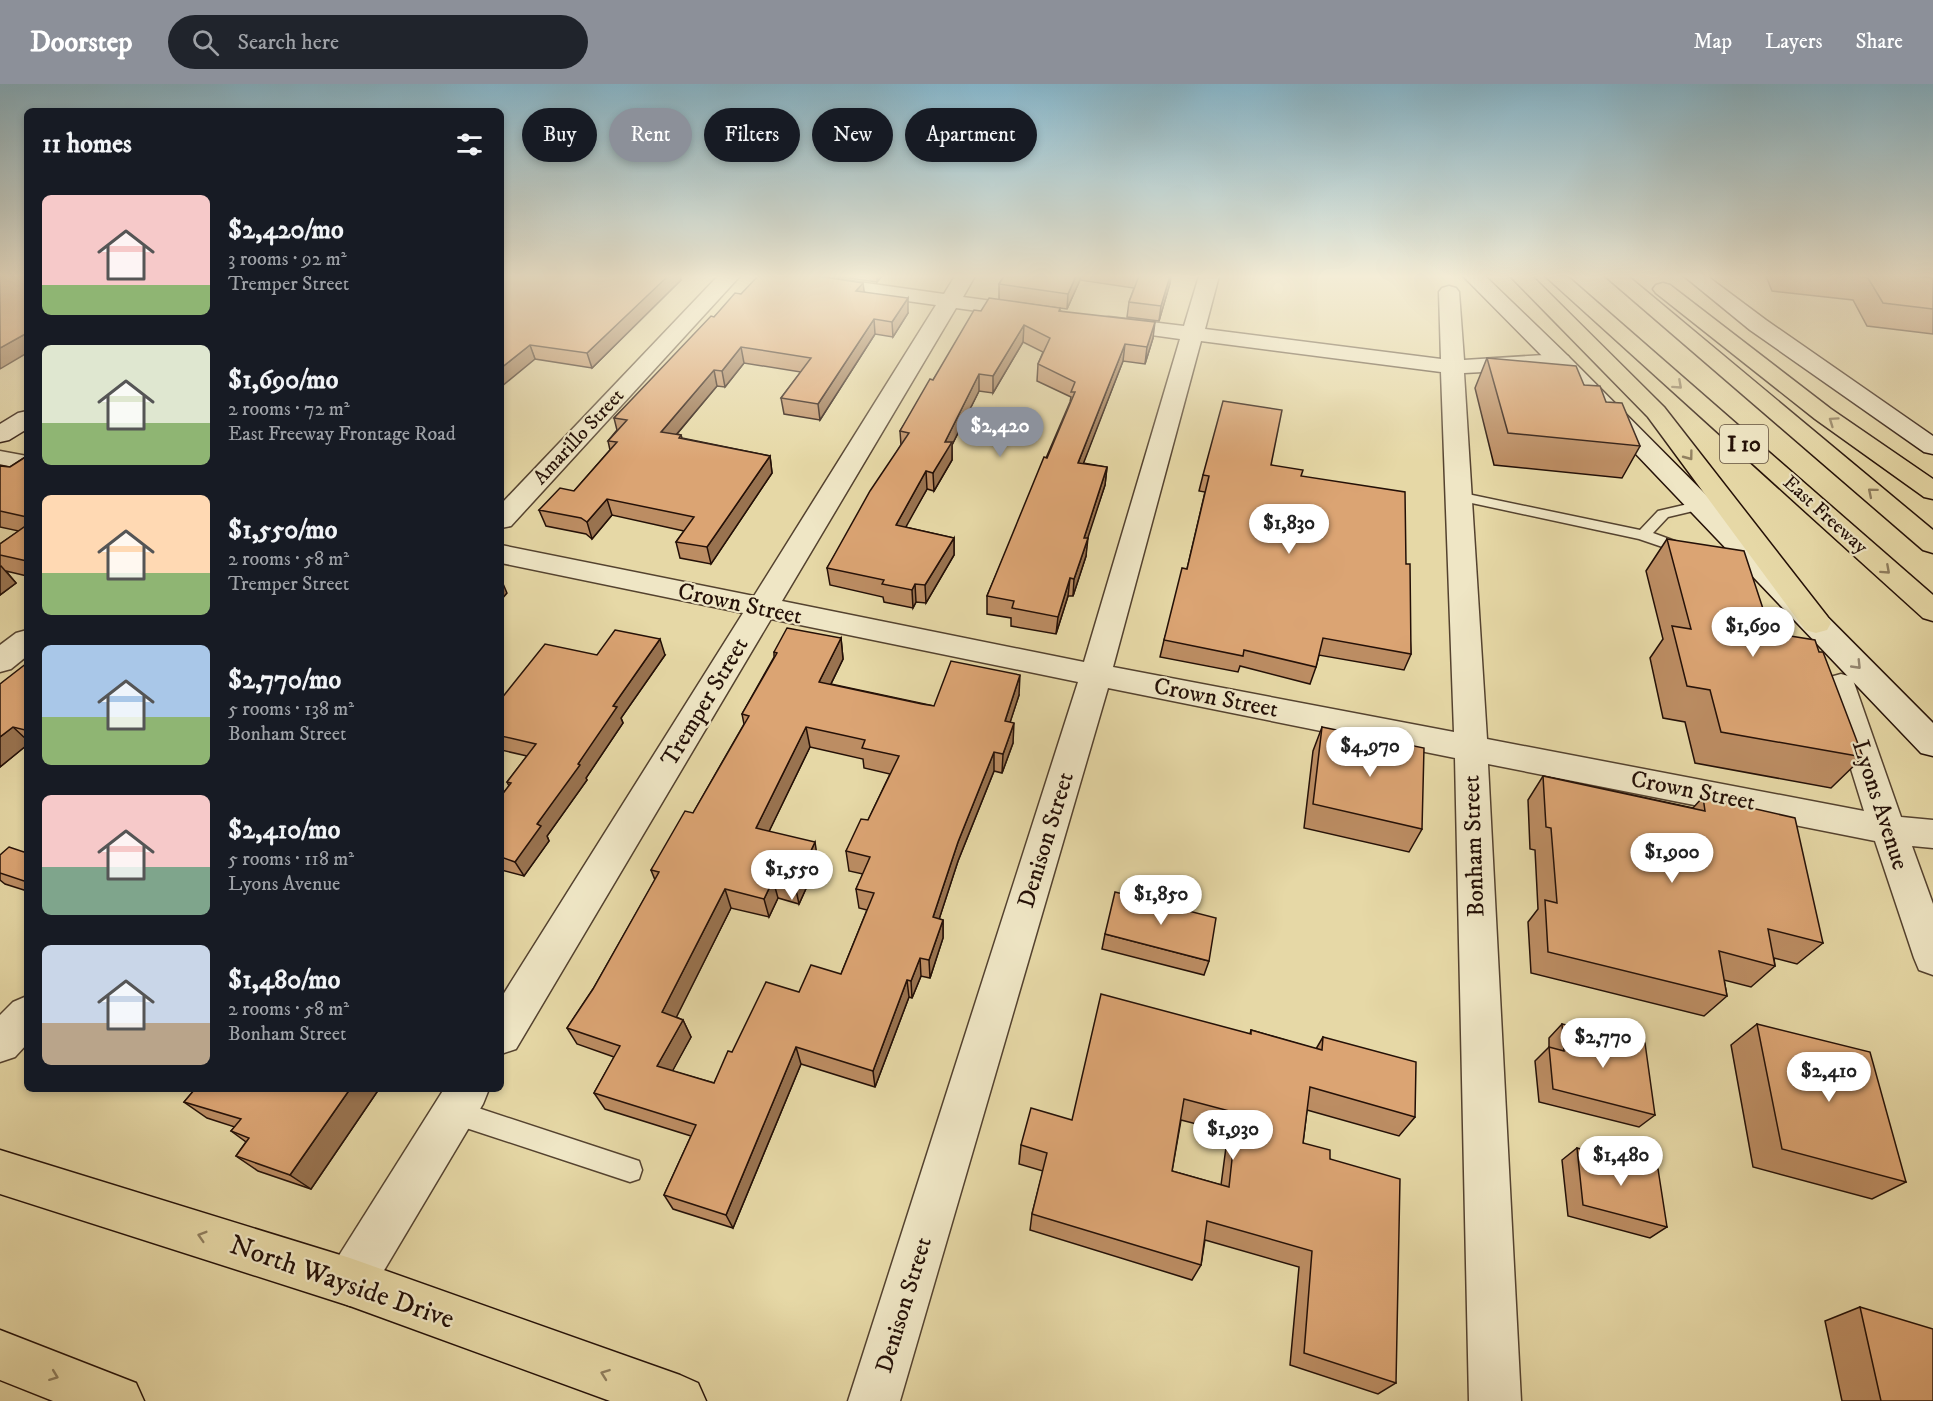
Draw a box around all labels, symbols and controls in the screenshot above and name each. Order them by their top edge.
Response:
search box [168,15,588,69]
text: Doorstep [30,25,132,60]
icon: search [189,26,222,59]
text: Search here [237,29,339,56]
text: Map [1693,29,1732,55]
text: Layers [1765,29,1823,55]
text: Share [1856,29,1903,55]
chip: Buy [522,108,597,162]
chip: Rent [609,108,692,162]
chip: Filters [704,108,800,162]
chip: New [812,108,893,162]
chip: Apartment [905,108,1037,162]
text: 11 homes [42,128,132,161]
icon: filters [453,128,486,161]
text: $2,420/mo [228,214,344,247]
icon: home [90,219,162,291]
text: 3 rooms · 92 m² [228,247,347,272]
text: Tremper Street [228,272,349,297]
text: $1,690/mo [228,364,338,397]
icon: home [90,369,162,441]
one-way arrow [1671,378,1682,389]
street label: Amarillo Street [528,384,630,490]
text: 2 rooms · 72 m² [228,397,350,422]
pin: $2,420 [951,407,1049,458]
text: $2,420 [971,414,1029,439]
one-way arrow [1829,417,1840,428]
text: East Freeway Frontage Road [228,422,456,447]
road number: I 10 [1720,425,1768,463]
one-way arrow [1682,450,1693,461]
street label: East Freeway [1777,470,1873,560]
one-way arrow [1868,489,1879,500]
pin: $1,830 [1240,504,1338,555]
text: $1,830 [1263,511,1315,536]
text: $1,550/mo [228,514,337,547]
icon: home [90,519,162,591]
text: 2 rooms · 58 m² [228,547,349,572]
one-way arrow [1880,563,1890,574]
text: Tremper Street [228,572,349,597]
street label: Crown Street [675,576,805,632]
pin: $1,690 [1704,607,1802,658]
text: $1,690 [1726,614,1780,639]
street label: Tremper Street [655,632,755,772]
one-way arrow [1849,657,1860,668]
text: $2,770/mo [228,664,341,697]
icon: home [90,669,162,741]
street label: Crown Street [1151,671,1281,725]
text: 5 rooms · 138 m² [228,697,354,722]
text: Bonham Street [228,722,346,747]
pin: $4,970 [1321,727,1419,778]
text: $4,970 [1340,734,1400,759]
street label: Lyons Avenue [1845,736,1915,874]
street label: Crown Street [1628,764,1758,818]
street label: Denison Street [1011,768,1081,912]
street label: Bonham Street [1457,774,1491,918]
text: $2,410/mo [228,814,340,847]
icon: home [90,819,162,891]
pin: $1,900 [1623,833,1721,884]
text: $1,900 [1644,840,1700,865]
text: 5 rooms · 118 m² [228,847,354,872]
pin: $1,550 [743,850,841,901]
text: $1,550 [765,857,819,882]
text: Lyons Avenue [228,872,340,897]
pin: $1,850 [1112,875,1210,926]
text: $1,850 [1134,882,1188,907]
text: $1,480/mo [228,964,340,997]
icon: home [90,969,162,1041]
text: 2 rooms · 58 m² [228,997,349,1022]
pin: $2,770 [1554,1018,1652,1069]
text: Bonham Street [228,1022,346,1047]
text: $2,770 [1575,1025,1631,1050]
pin: $2,410 [1780,1052,1878,1103]
text: $2,410 [1801,1059,1857,1084]
pin: $1,930 [1184,1110,1282,1161]
text: $1,930 [1207,1117,1259,1142]
pin: $1,480 [1572,1136,1670,1187]
text: $1,480 [1593,1143,1649,1168]
street label: North Wayside Drive [225,1227,459,1337]
one-way arrow [198,1230,208,1243]
street label: Denison Street [869,1233,939,1377]
one-way arrow [48,1369,59,1381]
one-way arrow [600,1369,611,1381]

